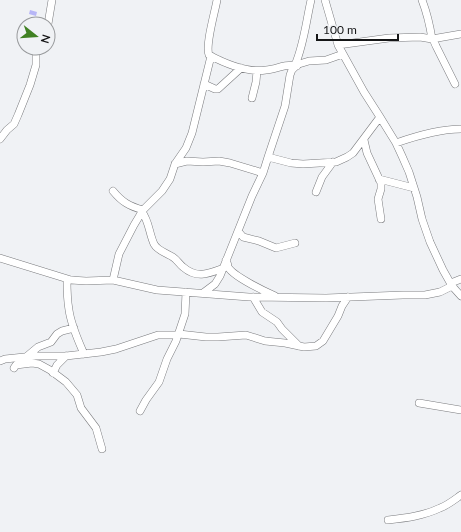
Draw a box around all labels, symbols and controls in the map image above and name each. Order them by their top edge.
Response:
north arrow [16,16,56,56]
scale bar [317,16,398,42]
text: 100 m [323,22,357,37]
text: N [39,33,53,45]

